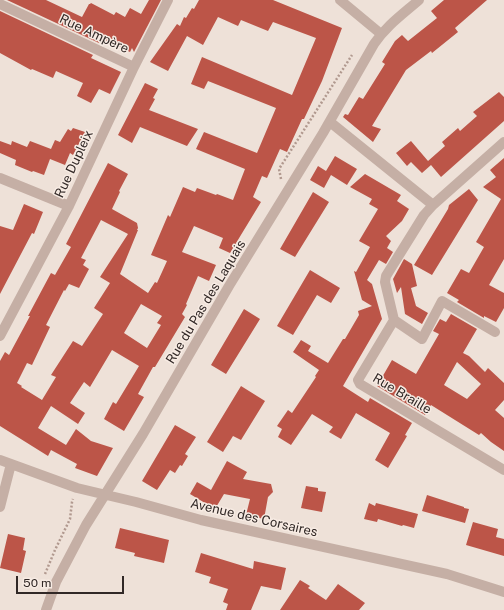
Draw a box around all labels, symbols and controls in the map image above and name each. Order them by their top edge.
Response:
street label: Rue Ampère [57,11,131,57]
street label: Rue Dupleix [52,128,96,200]
street label: Rue du Pas des Laquais [163,237,249,367]
street label: Rue Braille [370,370,434,418]
street label: Avenue des Corsaires [189,496,319,540]
scale bar [18,568,126,594]
text: 50 m [23,576,51,590]

